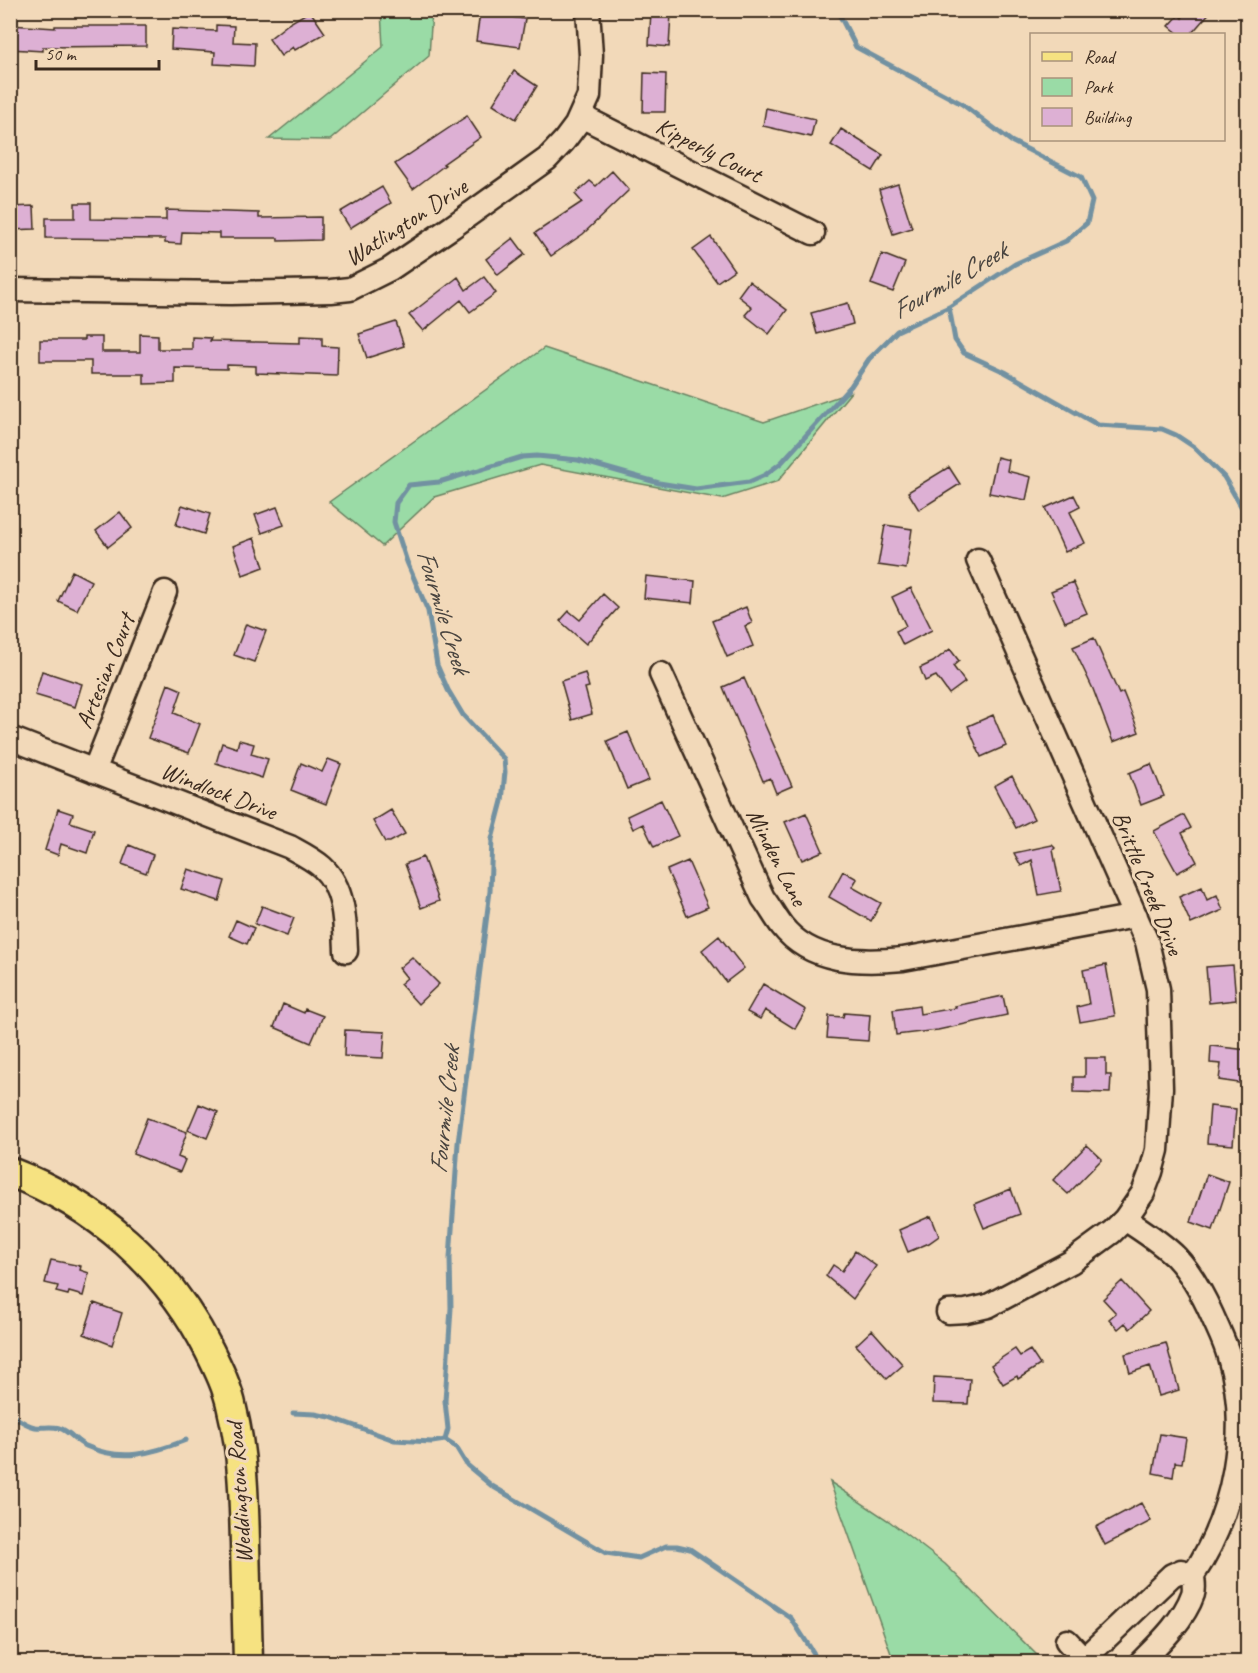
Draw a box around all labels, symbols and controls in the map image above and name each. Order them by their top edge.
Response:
scale bar [36,33,159,71]
legend [1030,33,1225,141]
text: 50 m [45,43,78,65]
text: Road [1084,46,1117,68]
text: Park [1084,76,1114,98]
text: Building [1084,106,1133,128]
street label: Kipperly Court [651,111,769,190]
street label: Watlington Drive [339,170,475,273]
water label: Fourmile Creek [886,232,1017,327]
water label: Fourmile Creek [409,545,479,681]
street label: Artesian Court [69,607,143,733]
street label: Windlock Drive [157,755,283,827]
street label: Minden Lane [740,803,815,913]
street label: Brittle Creek Drive [1106,807,1191,961]
water label: Fourmile Creek [421,1041,468,1175]
street label: Weddington Road [219,1418,259,1564]

